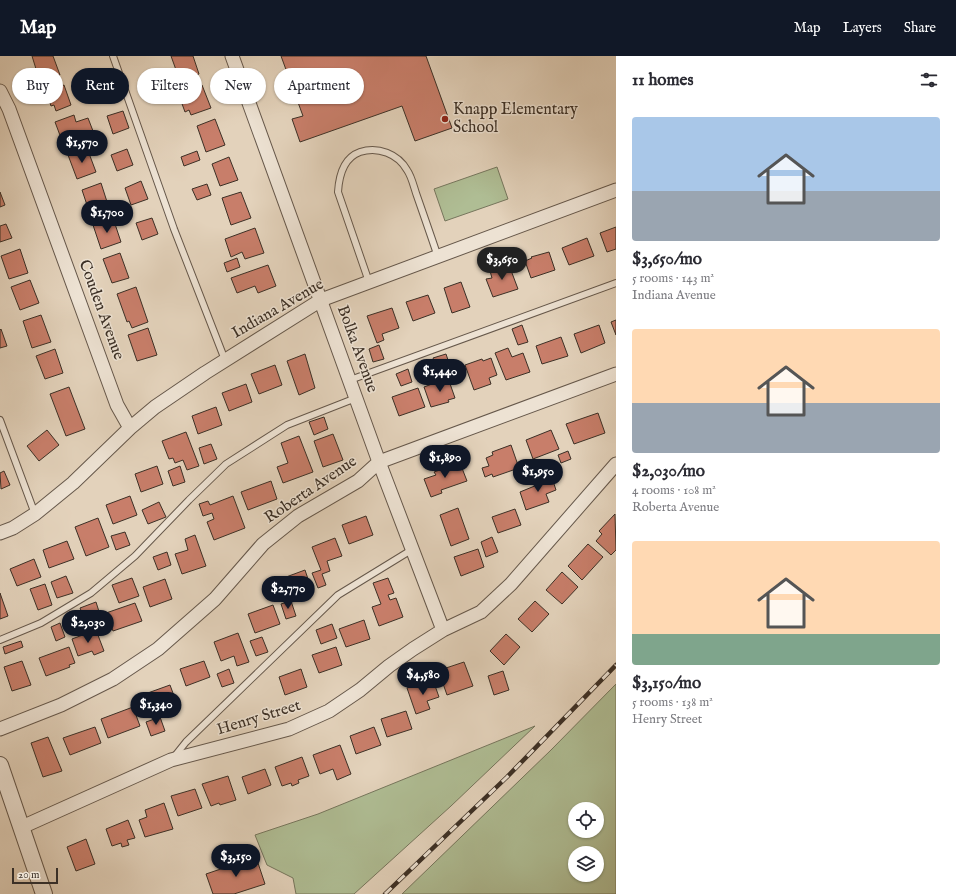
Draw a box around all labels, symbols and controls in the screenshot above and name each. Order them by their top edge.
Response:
text: Map [20,16,56,40]
text: Map [794,19,821,37]
text: Layers [843,19,882,37]
text: Share [904,19,936,37]
chip: Buy [12,68,63,104]
chip: Rent [71,68,129,104]
chip: Filters [137,68,202,104]
chip: New [210,68,266,104]
chip: Apartment [274,68,364,104]
icon: filters [918,69,940,91]
text: 11 homes [632,70,693,91]
place label: Knapp Elementary School [453,100,578,138]
marker: Knapp Elementary School [440,114,450,124]
pin: $1,570 [49,130,115,164]
text: $1,570 [66,134,98,151]
icon: home [750,143,822,215]
pin: $1,700 [74,200,140,234]
text: $1,700 [90,204,124,221]
pin: $3,650 [469,247,535,281]
text: $3,650/mo [632,249,702,270]
text: $3,650 [486,251,518,268]
street label: Couden Avenue [74,257,128,363]
text: 5 rooms · 143 m² [632,270,714,287]
street label: Indiana Avenue [228,275,328,343]
text: Indiana Avenue [632,287,716,304]
street label: Bolka Avenue [332,303,382,395]
icon: home [750,355,822,427]
pin: $1,440 [407,359,473,393]
text: $1,440 [423,363,457,380]
pin: $1,890 [412,445,478,479]
text: $1,890 [429,449,461,466]
street label: Roberta Avenue [261,452,361,528]
pin: $1,950 [505,459,571,493]
text: $2,030/mo [632,461,705,482]
text: $1,950 [522,463,554,480]
text: 4 rooms · 108 m² [632,482,716,499]
text: Roberta Avenue [632,499,719,516]
icon: home [750,567,822,639]
pin: $2,770 [255,576,321,610]
text: $2,770 [271,580,305,597]
pin: $2,030 [55,610,121,644]
text: $2,030 [71,614,105,631]
pin: $4,580 [390,662,456,696]
text: $4,580 [406,666,440,683]
text: $3,150/mo [632,673,701,694]
pin: $1,340 [123,692,189,726]
text: 5 rooms · 138 m² [632,694,713,711]
text: $1,340 [139,696,173,713]
street label: Henry Street [215,696,304,740]
text: Henry Street [632,711,702,728]
map controls [568,802,604,882]
button: locate [568,802,604,838]
pin: $3,150 [203,844,269,878]
button: layers [568,846,604,882]
text: $3,150 [220,848,252,865]
scale bar [12,866,58,885]
text: 20 m [18,868,39,882]

